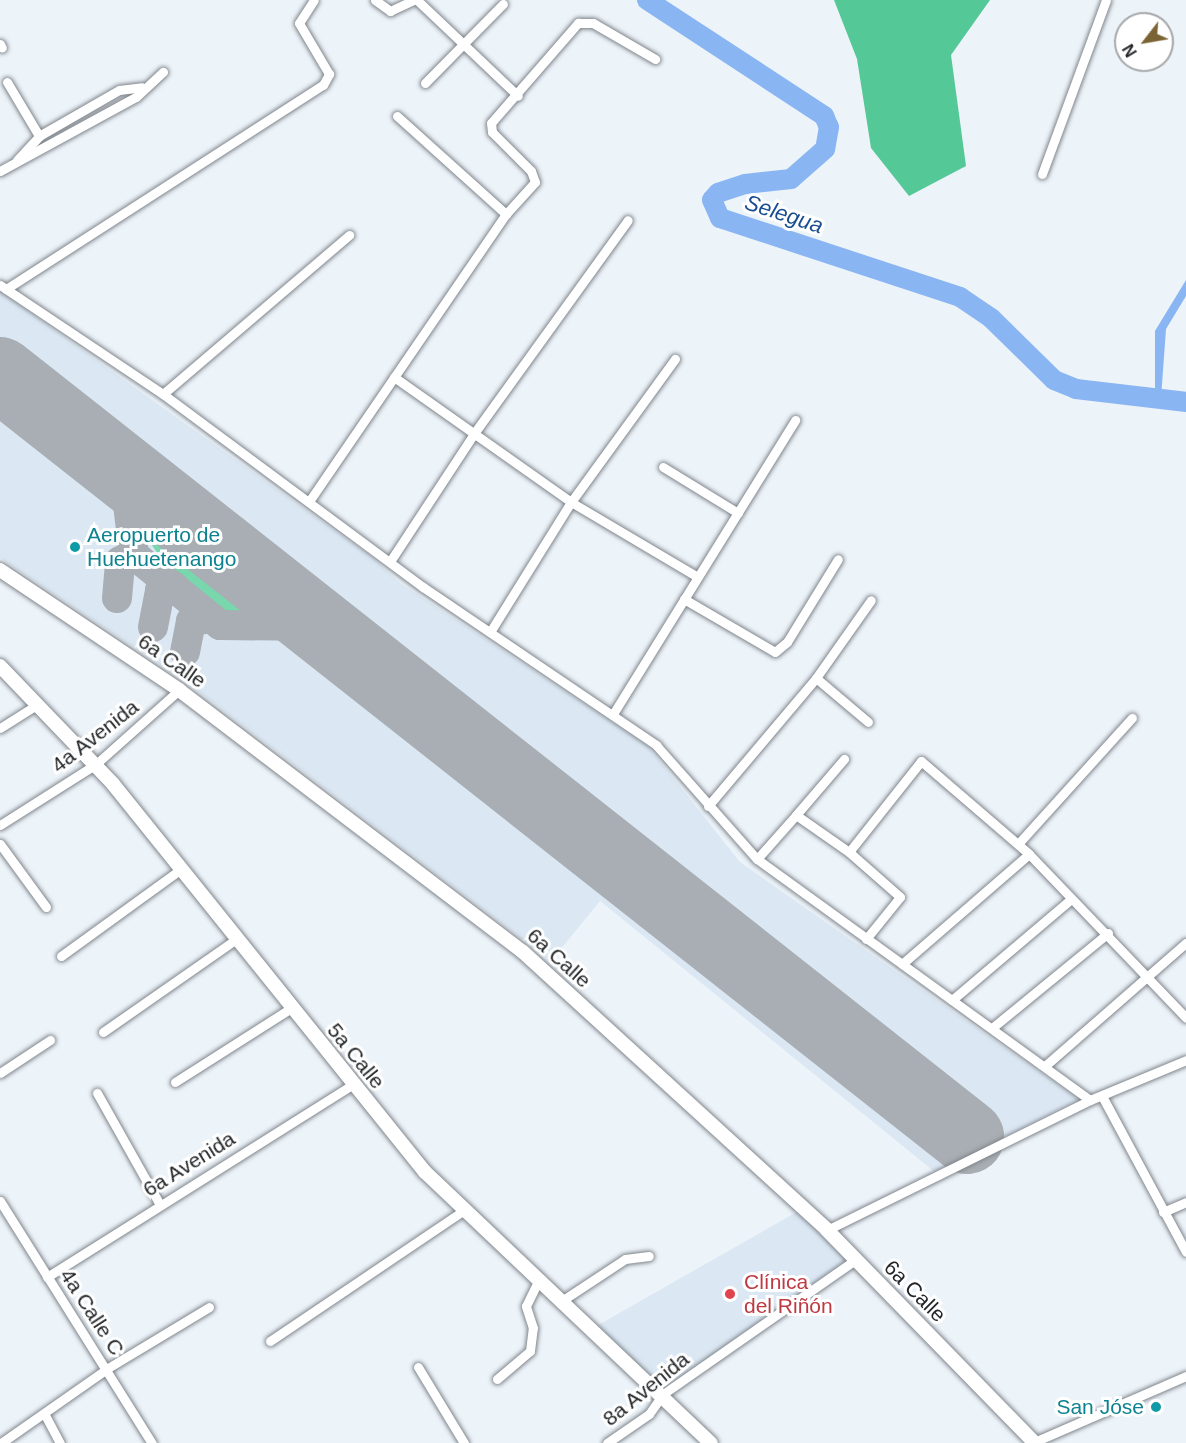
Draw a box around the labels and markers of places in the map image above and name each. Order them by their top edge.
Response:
place label: Aeropuerto de Huehuetenango [87,522,236,572]
marker: Aeropuerto de Huehuetenango [68,540,82,554]
place label: Clínica del Riñón [744,1269,833,1319]
marker: Clínica del Riñón [721,1285,739,1303]
place label: San Jóse [1056,1394,1144,1420]
marker: San Jóse [1149,1400,1163,1414]

